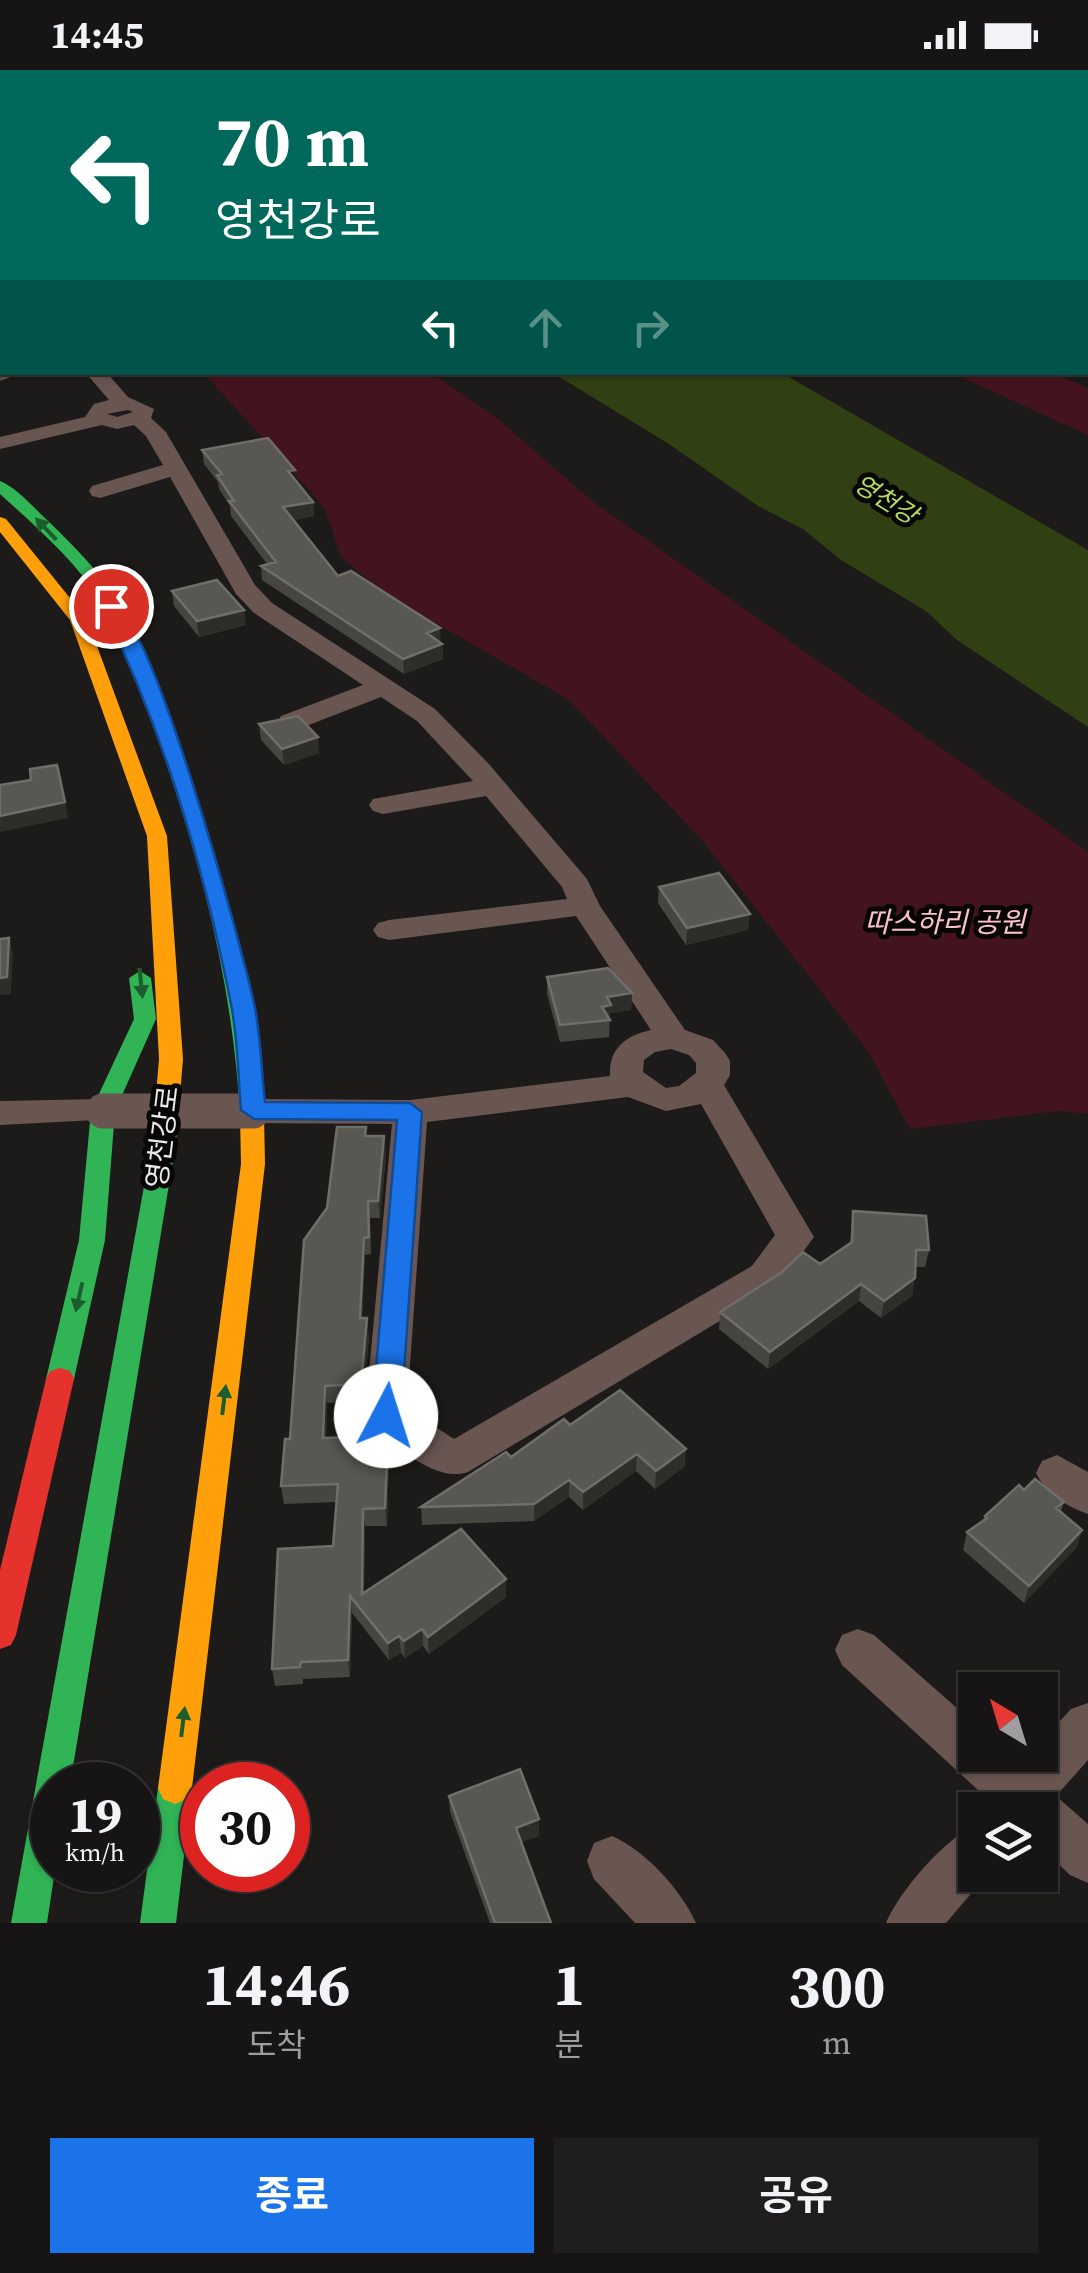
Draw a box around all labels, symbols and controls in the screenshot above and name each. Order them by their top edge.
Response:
text: 14:45 [50,9,144,61]
text: 70 m [215,93,369,189]
icon: left [50,110,180,240]
text: 영천강로 [215,189,381,251]
icon: left [413,300,468,355]
icon: ahead [518,300,573,355]
icon: right [623,300,678,355]
water label: 영천강 [848,466,927,533]
one-way arrow [35,517,58,541]
pin [69,564,154,649]
icon: arrive [84,579,139,634]
park label: 따스하리 공원 [864,903,1028,941]
one-way arrow [133,968,149,1000]
street label: 영천강로 [137,1084,187,1190]
one-way arrow [71,1282,86,1313]
position arrow [334,1364,438,1468]
one-way arrow [216,1383,232,1415]
north arrow [958,1672,1058,1772]
map controls [958,1672,1058,1892]
one-way arrow [175,1706,191,1737]
speed limit sign: 30 [180,1762,310,1892]
text: 19 [68,1780,122,1849]
button: layers [958,1792,1058,1892]
text: km/h [65,1835,125,1869]
text: 14:46 [202,1943,351,2025]
text: 1 [553,1943,586,2025]
text: 300 [788,1945,886,2027]
text: m [822,2021,851,2065]
text: 도착 [247,2023,306,2067]
text: 분 [555,2023,584,2067]
button: 종료 [50,2138,534,2253]
button: 공유 [554,2138,1038,2253]

